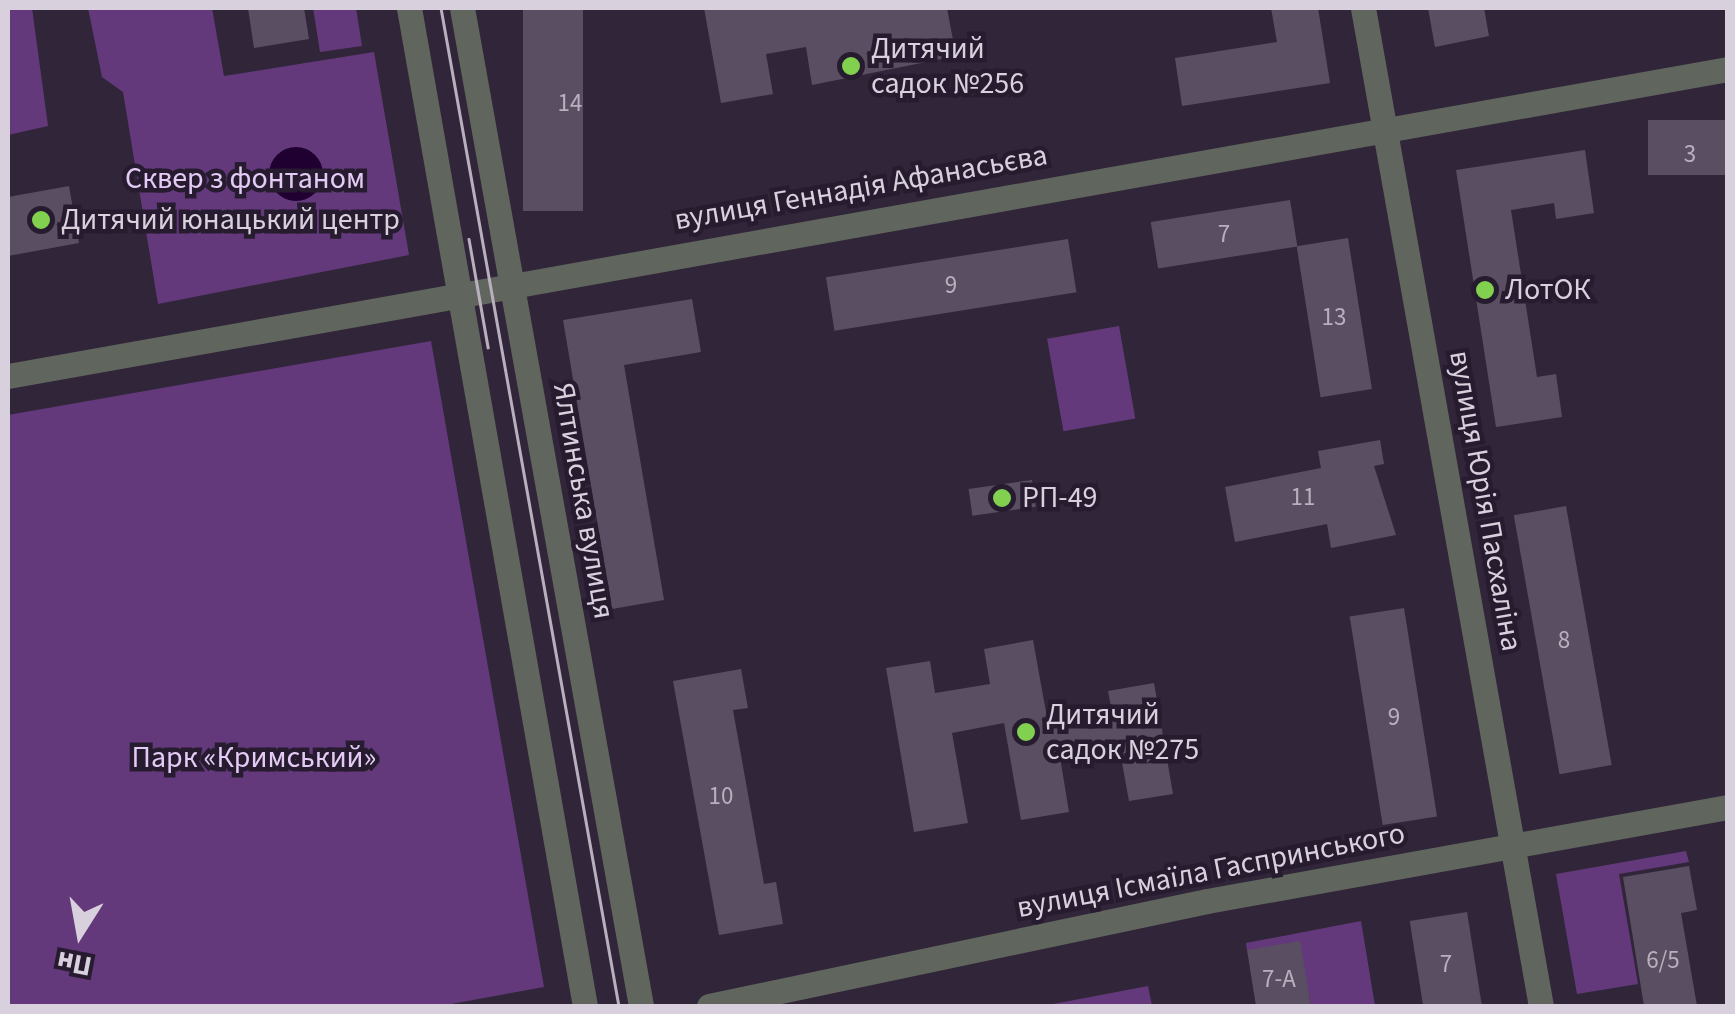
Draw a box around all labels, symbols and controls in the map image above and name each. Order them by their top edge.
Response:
place label: Дитячий садок №256 [871,31,1024,102]
marker: Дитячий садок №256 [840,55,862,77]
house number: 14 [558,88,582,118]
street label: вулиця Геннадія Афанасьєва [672,137,1050,239]
house number: 3 [1684,139,1696,169]
park label: Сквер з фонтаном [125,161,365,197]
place label: Дитячий юнацький центр [61,202,400,238]
marker: Дитячий юнацький центр [30,209,52,231]
house number: 7 [1218,219,1230,249]
house number: 9 [945,270,957,300]
place label: ЛотОК [1505,272,1591,308]
marker: ЛотОК [1474,279,1496,301]
house number: 13 [1322,302,1346,332]
street label: вулиця Юрія Пасхаліна [1441,348,1529,654]
street label: Ялтинська вулиця [545,380,621,622]
place label: РП-49 [1022,480,1097,516]
house number: 11 [1291,482,1315,512]
marker: РП-49 [991,487,1013,509]
house number: 8 [1558,625,1570,655]
place label: Дитячий садок №275 [1046,697,1199,768]
house number: 9 [1388,702,1400,732]
marker: Дитячий садок №275 [1015,721,1037,743]
park label: Парк «Кримський» [132,740,376,776]
house number: 10 [709,781,733,811]
street label: вулиця Ісмаїла Гаспринського [1014,816,1408,926]
north arrow [30,884,130,984]
text: Пн [53,940,95,986]
house number: 6/5 [1646,945,1680,975]
house number: 7 [1440,949,1452,979]
house number: 7-А [1262,964,1296,994]

